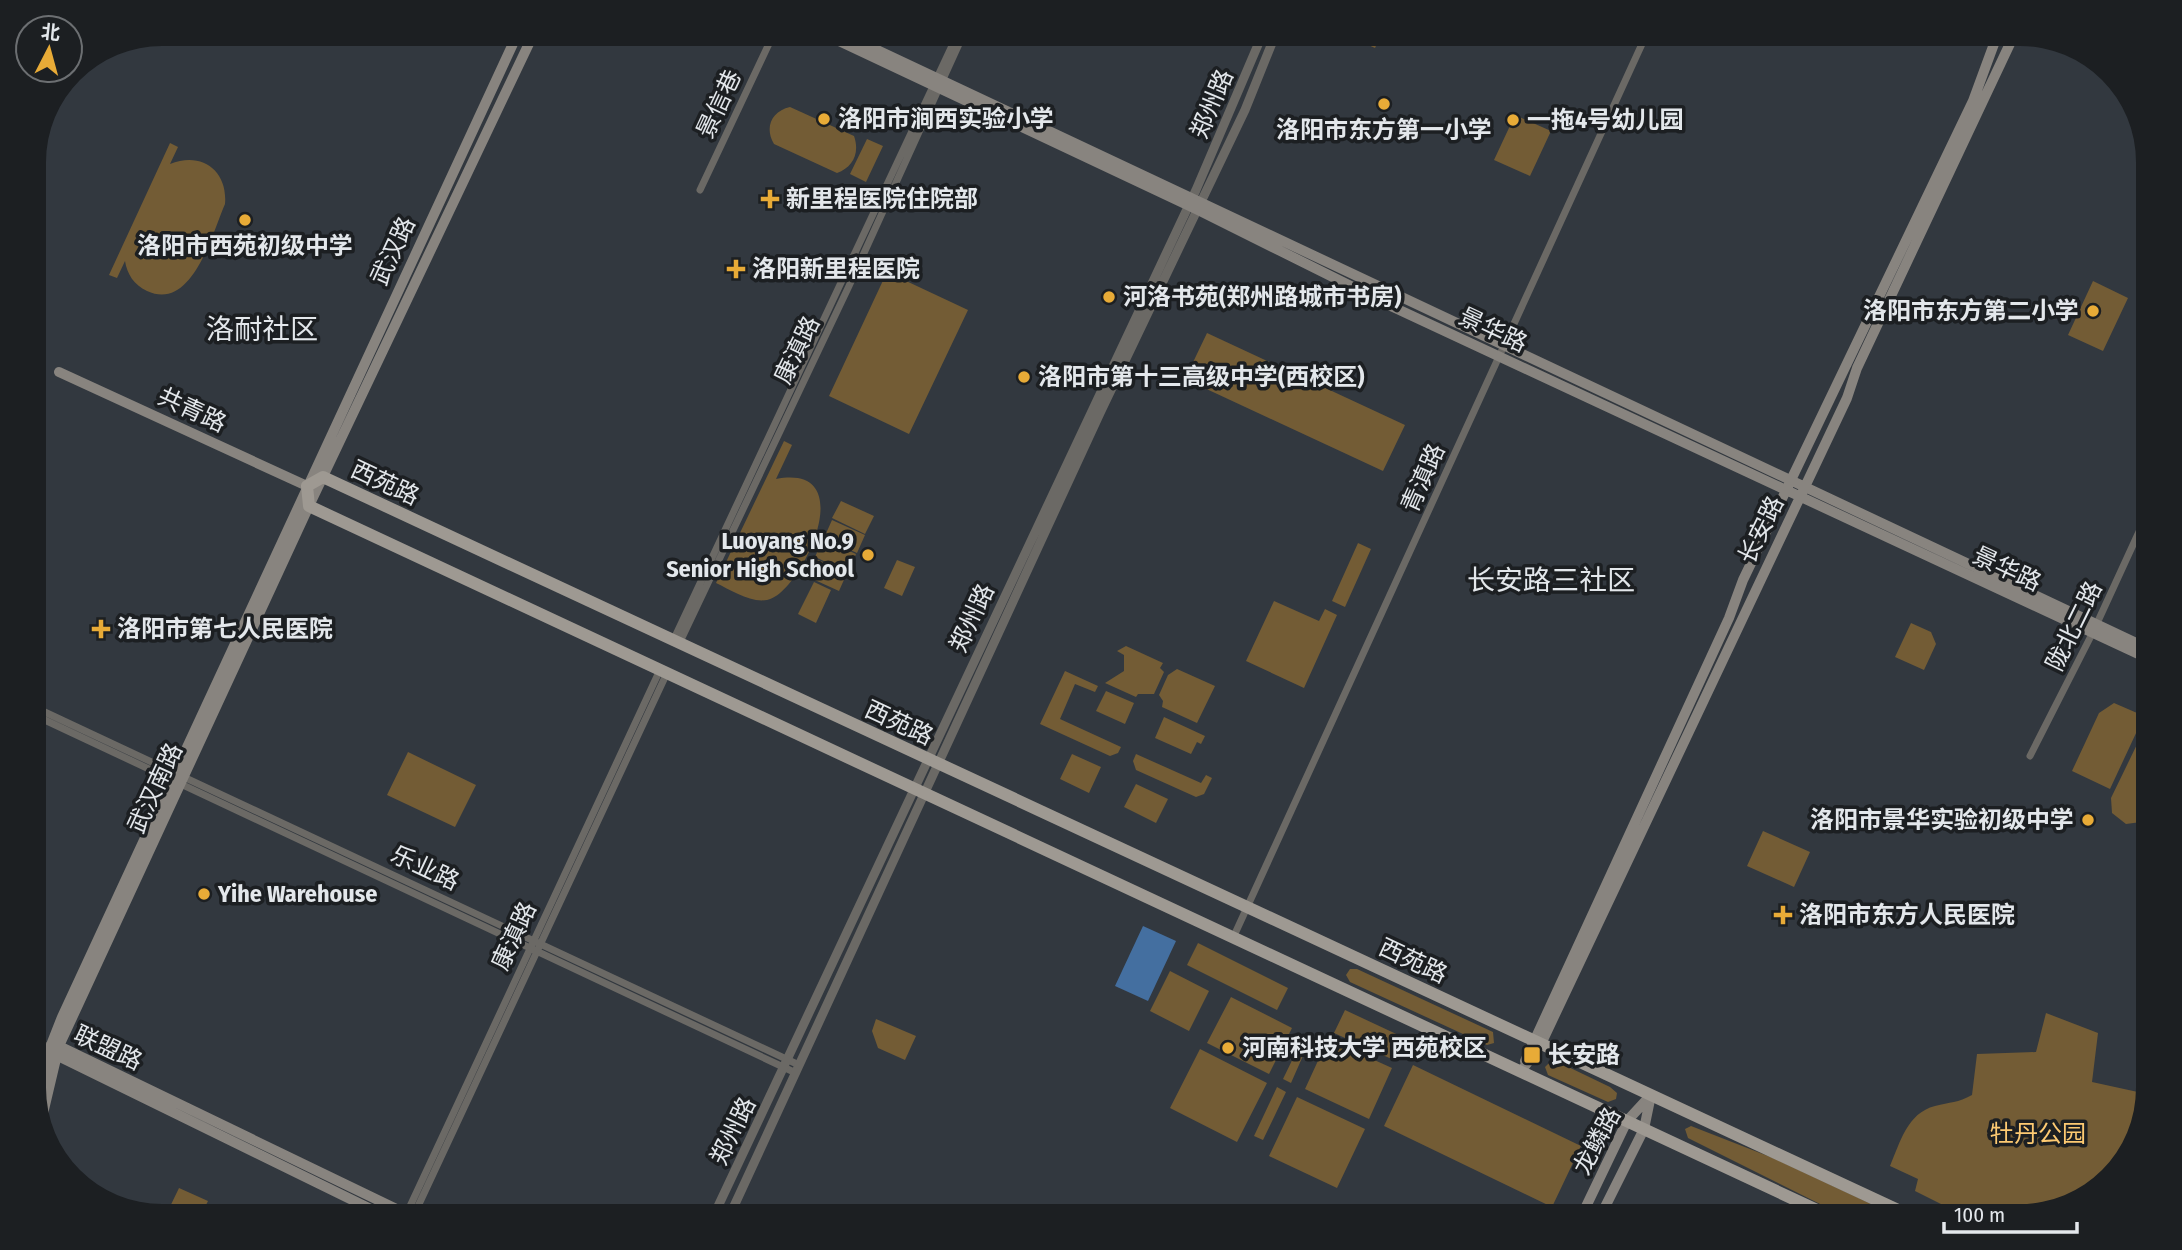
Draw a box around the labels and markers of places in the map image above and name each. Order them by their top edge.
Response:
marker: 洛阳市东方第一小学 [1376,96,1392,112]
place label: 洛阳市涧西实验小学 [838,105,1054,133]
place label: 一拖4号幼儿园 [1527,106,1683,134]
marker: 洛阳市涧西实验小学 [816,111,832,127]
marker: 一拖4号幼儿园 [1505,112,1521,128]
place label: 洛阳市东方第一小学 [1276,116,1492,144]
place label: 新里程医院住院部 [786,185,978,213]
marker: 新里程医院住院部 [760,189,780,209]
marker: 洛阳市西苑初级中学 [237,212,253,228]
place label: 洛阳市西苑初级中学 [137,232,353,260]
place label: 洛阳新里程医院 [752,255,920,283]
marker: 洛阳新里程医院 [726,259,746,279]
place label: 河洛书苑(郑州路城市书房) [1123,283,1401,311]
marker: 河洛书苑(郑州路城市书房) [1101,289,1117,305]
place label: 洛阳市东方第二小学 [1863,297,2079,325]
marker: 洛阳市东方第二小学 [2085,303,2101,319]
place label: 洛阳市第十三高级中学(西校区) [1038,363,1364,391]
marker: 洛阳市第十三高级中学(西校区) [1016,369,1032,385]
place label: Luoyang No.9 Senior High School [666,527,854,583]
marker: Luoyang No.9 Senior High School [860,547,876,563]
place label: 洛阳市第七人民医院 [117,615,333,643]
marker: 洛阳市第七人民医院 [91,619,111,639]
place label: 洛阳市景华实验初级中学 [1810,806,2074,834]
marker: 洛阳市景华实验初级中学 [2080,812,2096,828]
place label: Yihe Warehouse [217,880,378,908]
marker: Yihe Warehouse [196,886,212,902]
place label: 洛阳市东方人民医院 [1799,901,2015,929]
marker: 洛阳市东方人民医院 [1773,905,1793,925]
place label: 河南科技大学 西苑校区 [1242,1034,1487,1062]
marker: 河南科技大学 西苑校区 [1220,1040,1236,1056]
place label: 长安路 [1548,1041,1620,1069]
marker: 长安路 [1522,1045,1542,1065]

